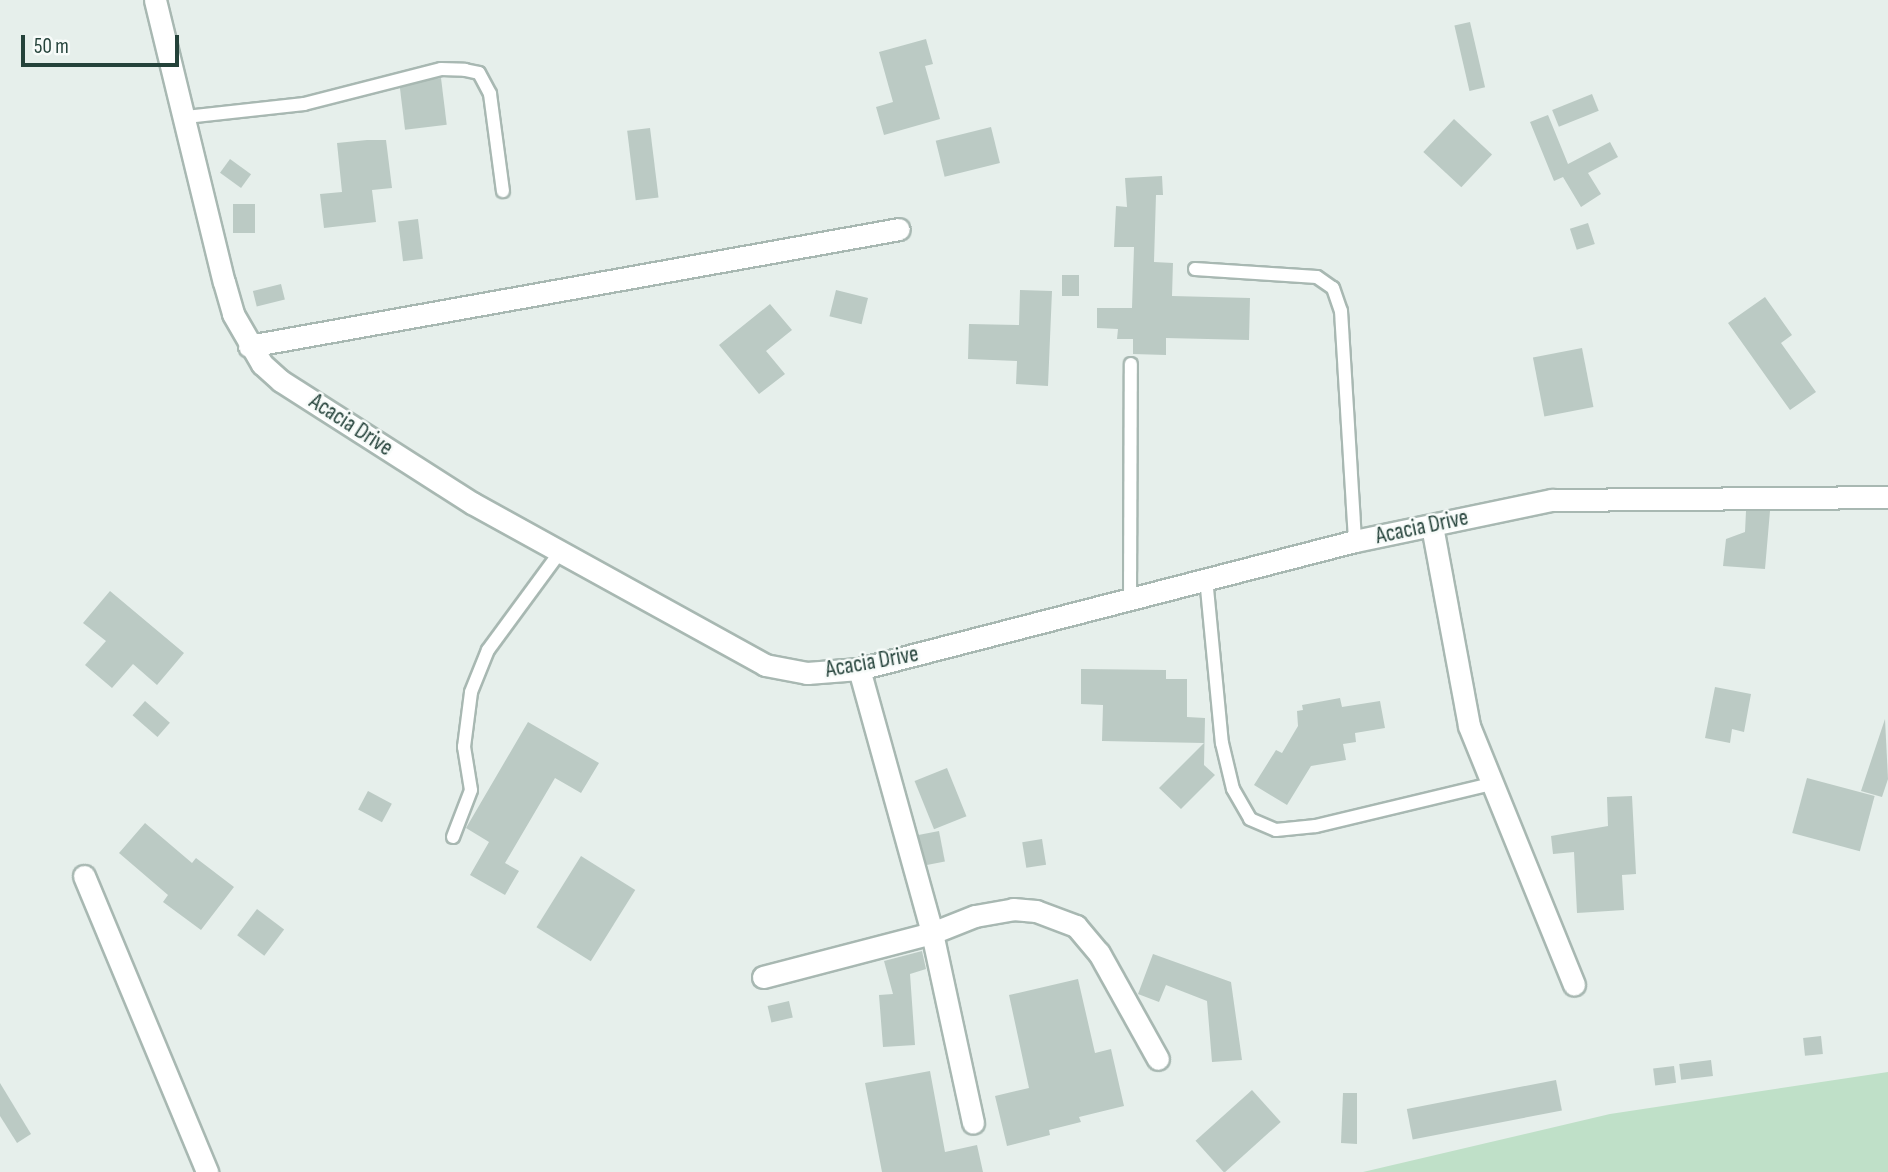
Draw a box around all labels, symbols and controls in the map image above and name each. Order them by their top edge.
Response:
scale bar [24,21,182,65]
text: 50 m [34,34,69,59]
street label: Acacia Drive [304,388,398,462]
street label: Acacia Drive [1373,504,1471,550]
street label: Acacia Drive [823,640,921,684]

